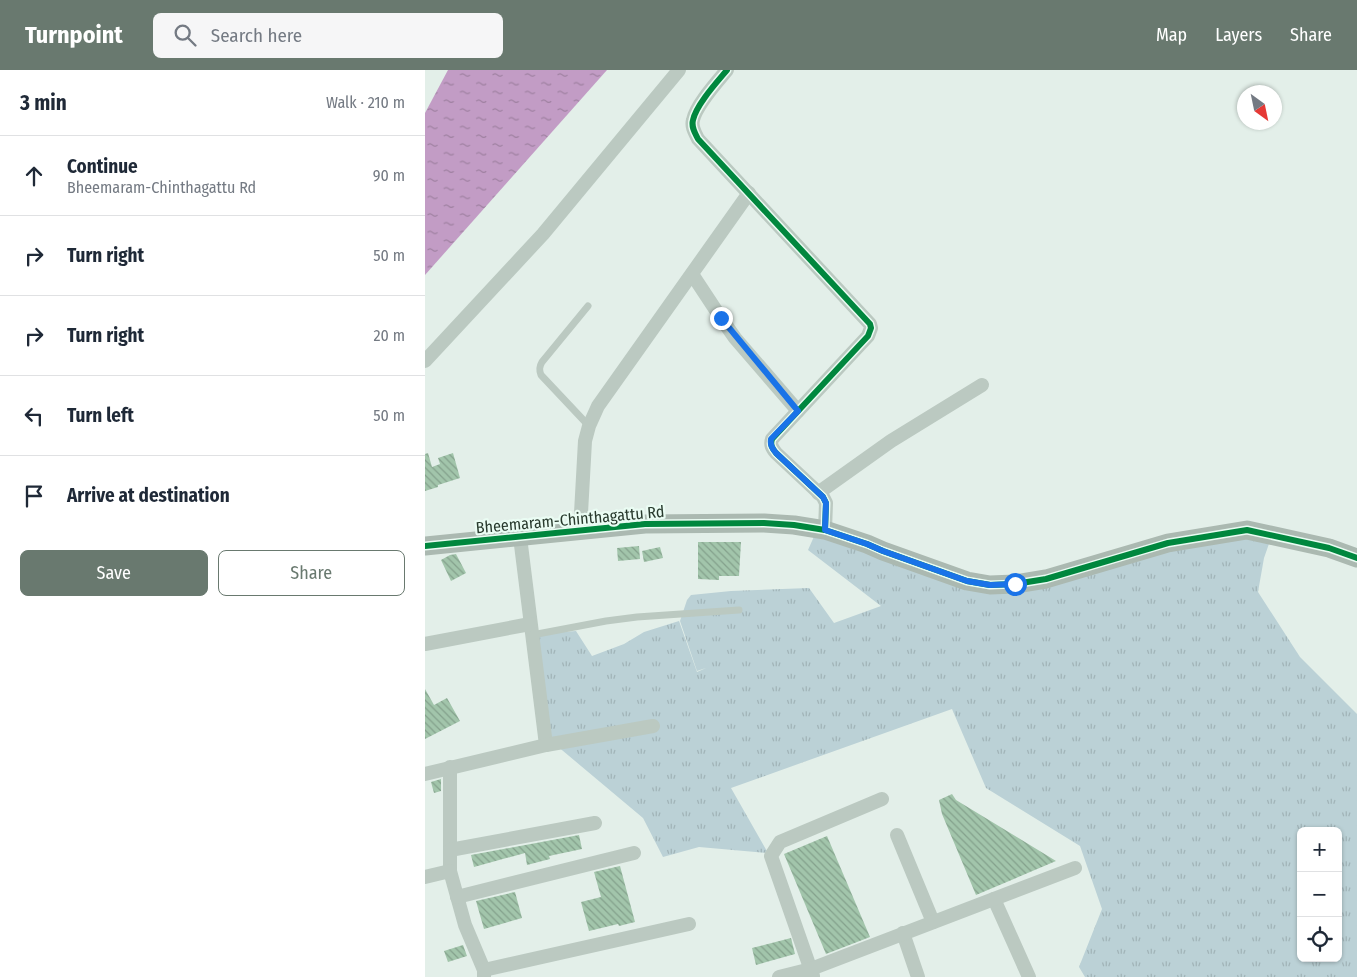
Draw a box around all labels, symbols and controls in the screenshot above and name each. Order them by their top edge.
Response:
search box [153,13,503,58]
text: Turnpoint [25,21,123,49]
icon: search [171,21,199,49]
text: Search here [211,24,302,47]
text: Map [1156,24,1187,46]
text: Layers [1215,24,1262,46]
text: Share [1290,24,1332,46]
north arrow [1237,85,1282,130]
text: 3 min [20,90,67,116]
text: Walk · 210 m [326,93,405,112]
text: Continue [67,155,138,178]
icon: ahead [20,162,48,190]
text: 90 m [373,166,405,185]
text: Bheemaram-Chinthagattu Rd [67,178,256,197]
icon: right [20,242,48,270]
text: Turn right [67,244,144,267]
text: 50 m [373,246,405,265]
route end [710,307,733,330]
icon: right [20,322,48,350]
text: Turn right [67,324,144,347]
text: 20 m [374,326,405,345]
icon: left [20,402,48,430]
text: Turn left [67,404,134,427]
text: 50 m [373,406,405,425]
icon: arrive [20,482,48,510]
text: Arrive at destination [67,484,230,507]
street label: Bheemaram-Chinthagattu Rd [475,502,665,537]
button: Save [20,550,208,596]
button: Share [218,550,405,596]
route start [1004,573,1027,596]
map controls [1297,827,1342,962]
button: + [1297,827,1342,872]
button: − [1297,872,1342,917]
button: locate [1297,917,1342,962]

